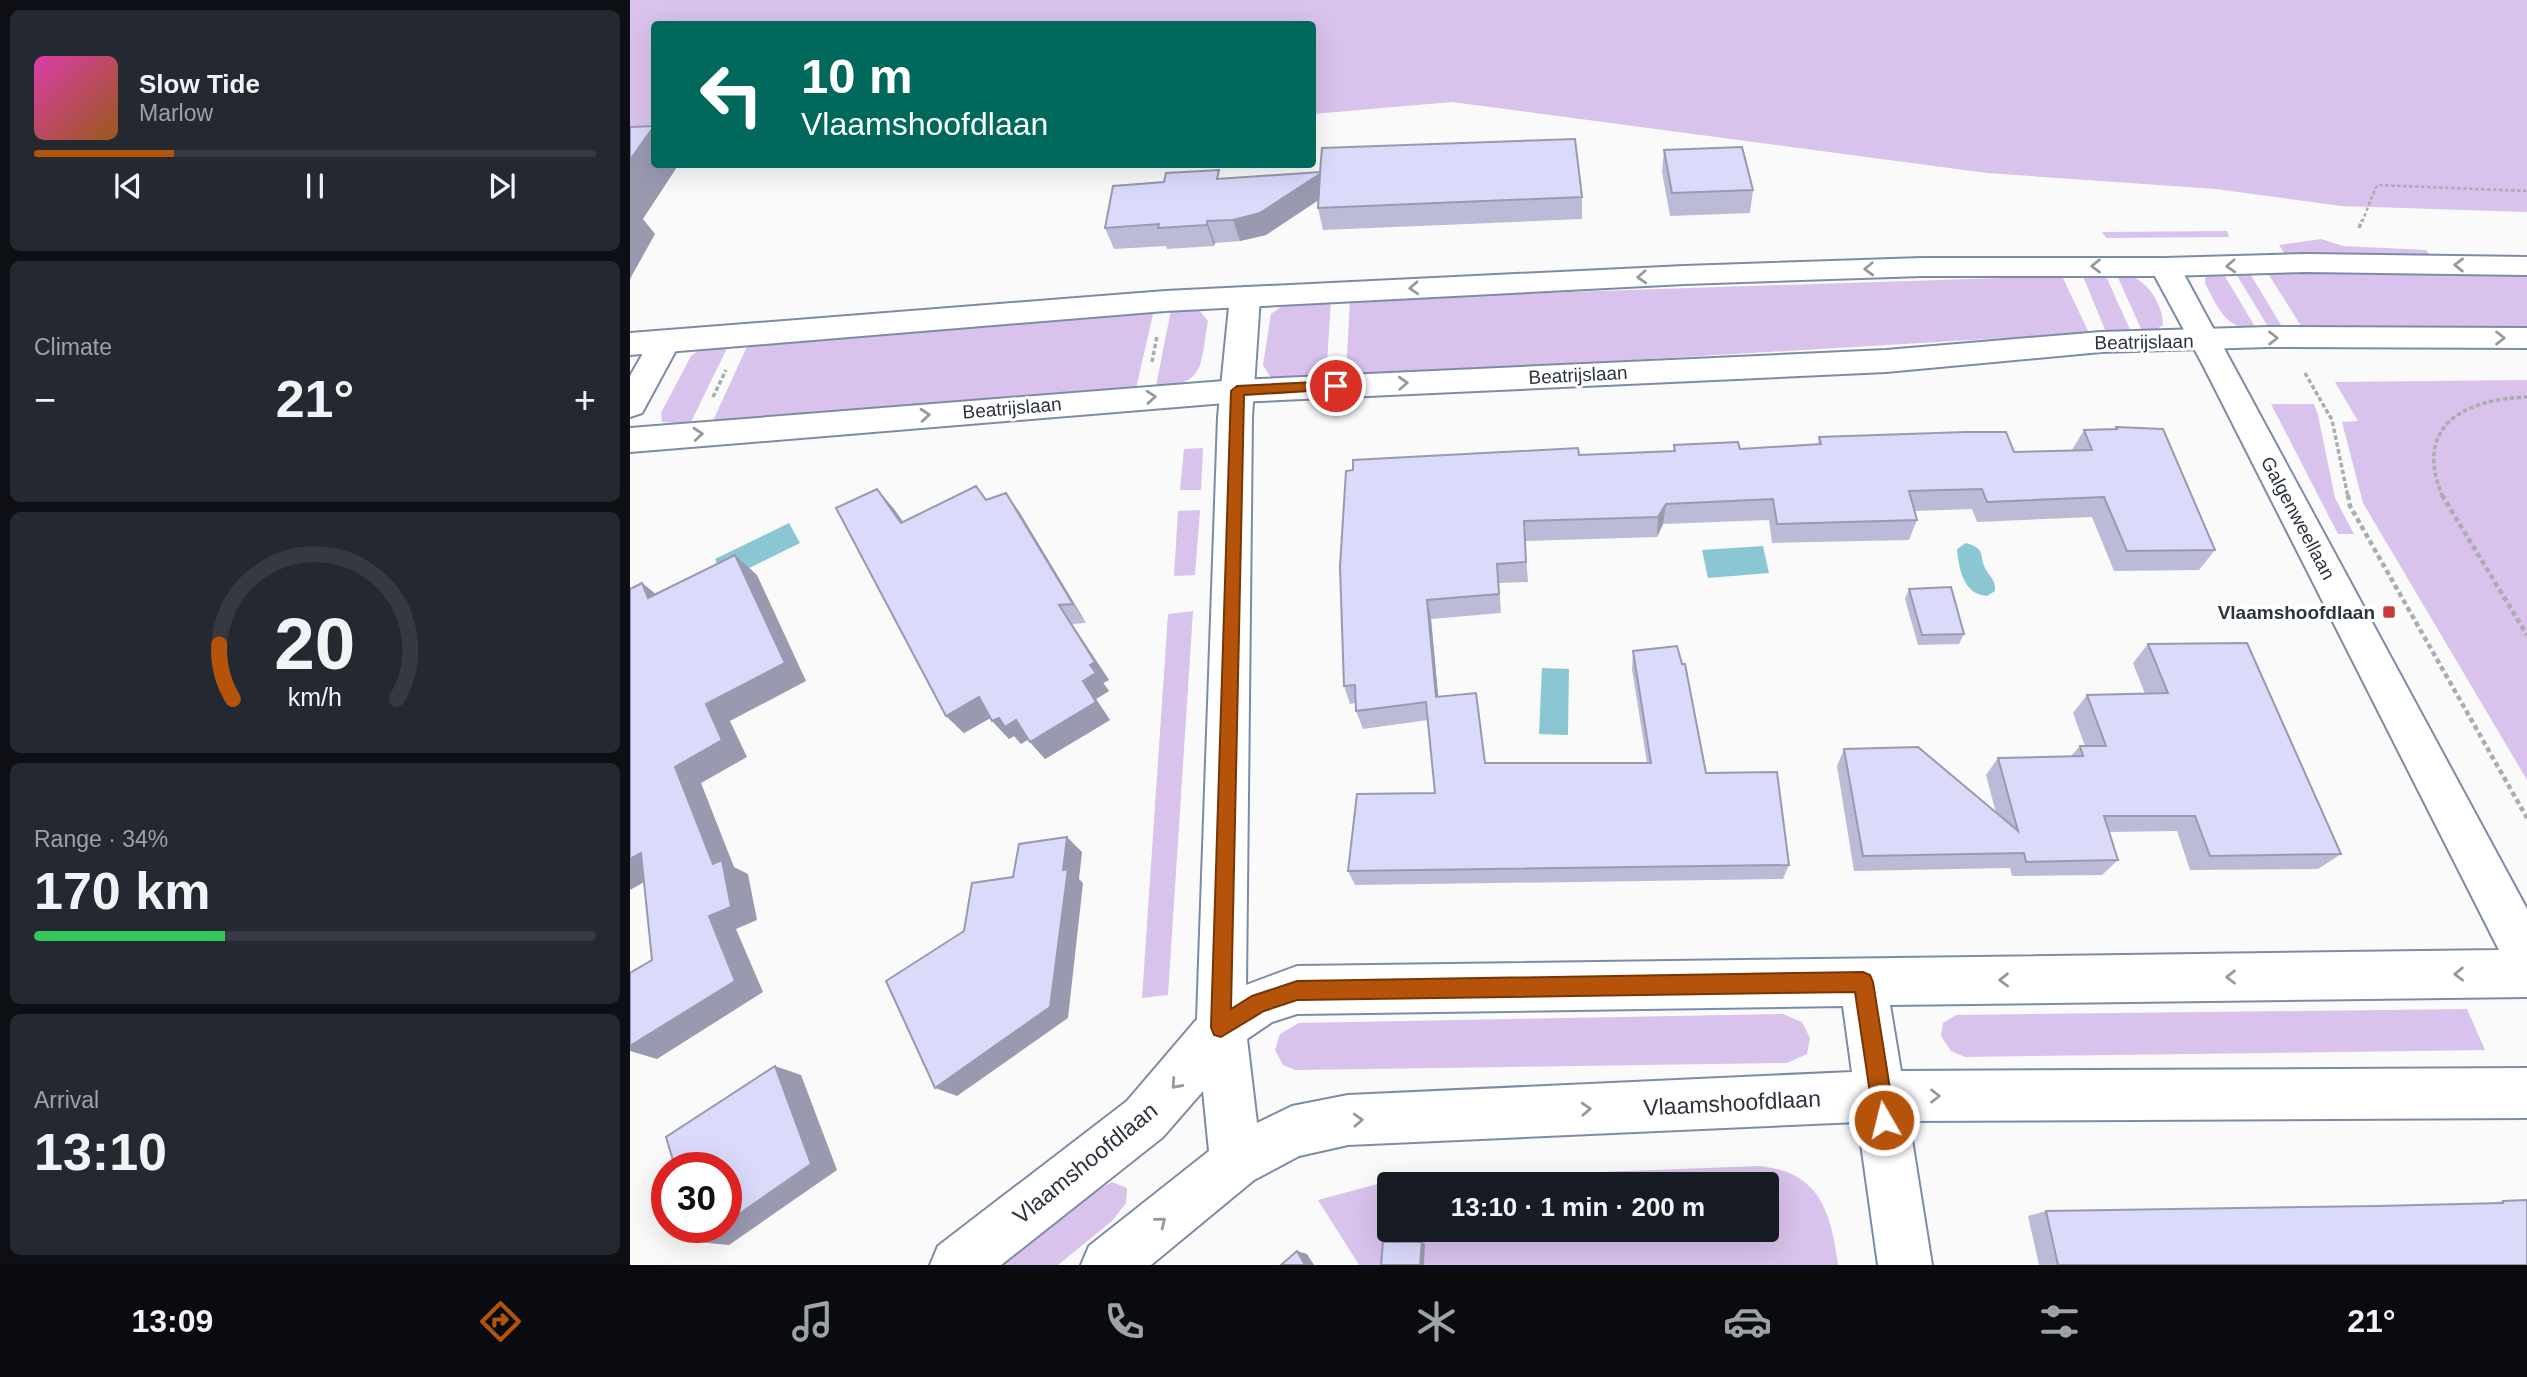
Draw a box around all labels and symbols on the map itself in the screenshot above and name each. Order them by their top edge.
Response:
one-way arrow [2453,257,2464,273]
one-way arrow [2091,258,2101,274]
one-way arrow [2226,258,2237,273]
one-way arrow [1863,261,1874,277]
one-way arrow [1636,269,1647,284]
one-way arrow [1409,281,1420,296]
one-way arrow [2268,330,2279,346]
one-way arrow [2495,330,2506,346]
street label: Beatrijslaan [2094,331,2194,353]
pin [1306,356,1366,416]
street label: Beatrijslaan [1528,362,1628,388]
one-way arrow [1398,375,1409,390]
one-way arrow [1146,390,1157,405]
street label: Beatrijslaan [962,393,1062,423]
one-way arrow [920,408,931,423]
one-way arrow [693,427,704,442]
street label: Galgenweellaan [2257,453,2339,583]
place label: Vlaamshoofdlaan [2218,602,2375,623]
marker: Vlaamshoofdlaan [2381,604,2397,620]
one-way arrow [2453,966,2464,982]
one-way arrow [2226,969,2236,985]
one-way arrow [1998,972,2009,988]
one-way arrow [1172,1076,1184,1089]
position arrow [1847,1083,1921,1157]
street label: Vlaamshoofdlaan [1643,1085,1821,1121]
one-way arrow [1931,1088,1941,1104]
street label: Vlaamshoofdlaan [1008,1097,1162,1229]
one-way arrow [1580,1102,1591,1117]
one-way arrow [1353,1112,1364,1127]
speed limit sign: 30 [651,1152,742,1243]
one-way arrow [1153,1218,1165,1231]

